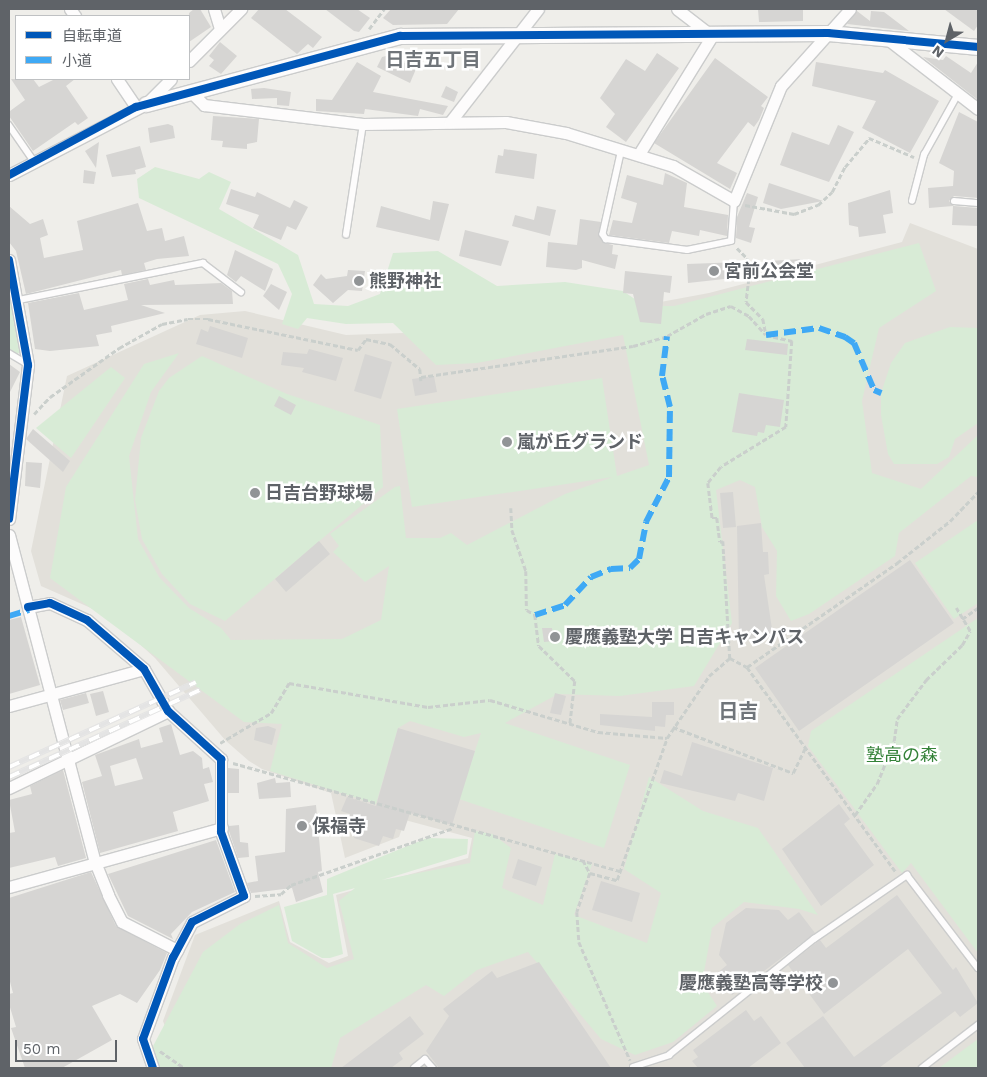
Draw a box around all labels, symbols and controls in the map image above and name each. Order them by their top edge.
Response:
legend [15,15,190,80]
north arrow [922,15,972,65]
text: 自転車道 [62,27,122,45]
text: N [929,42,947,61]
district label: 日吉五丁目 [386,49,480,71]
text: 小道 [62,52,92,70]
place label: 宮前公会堂 [724,260,814,282]
marker: 宮前公会堂 [708,265,720,277]
place label: 熊野神社 [369,270,441,292]
marker: 熊野神社 [353,275,365,287]
place label: 嵐が丘グランド [517,431,643,453]
marker: 嵐が丘グランド [501,436,513,448]
place label: 日吉台野球場 [265,482,373,504]
marker: 日吉台野球場 [249,487,261,499]
place label: 慶應義塾大学 日吉キャンパス [565,626,804,648]
marker: 慶應義塾大学 日吉キャンパス [549,631,561,643]
district label: 日吉 [718,699,758,723]
park label: 塾高の森 [866,744,938,766]
place label: 保福寺 [312,815,366,837]
marker: 保福寺 [296,820,308,832]
place label: 慶應義塾高等学校 [679,972,823,994]
marker: 慶應義塾高等学校 [827,977,839,989]
scale bar [18,1030,120,1062]
text: 50 m [23,1040,60,1058]

